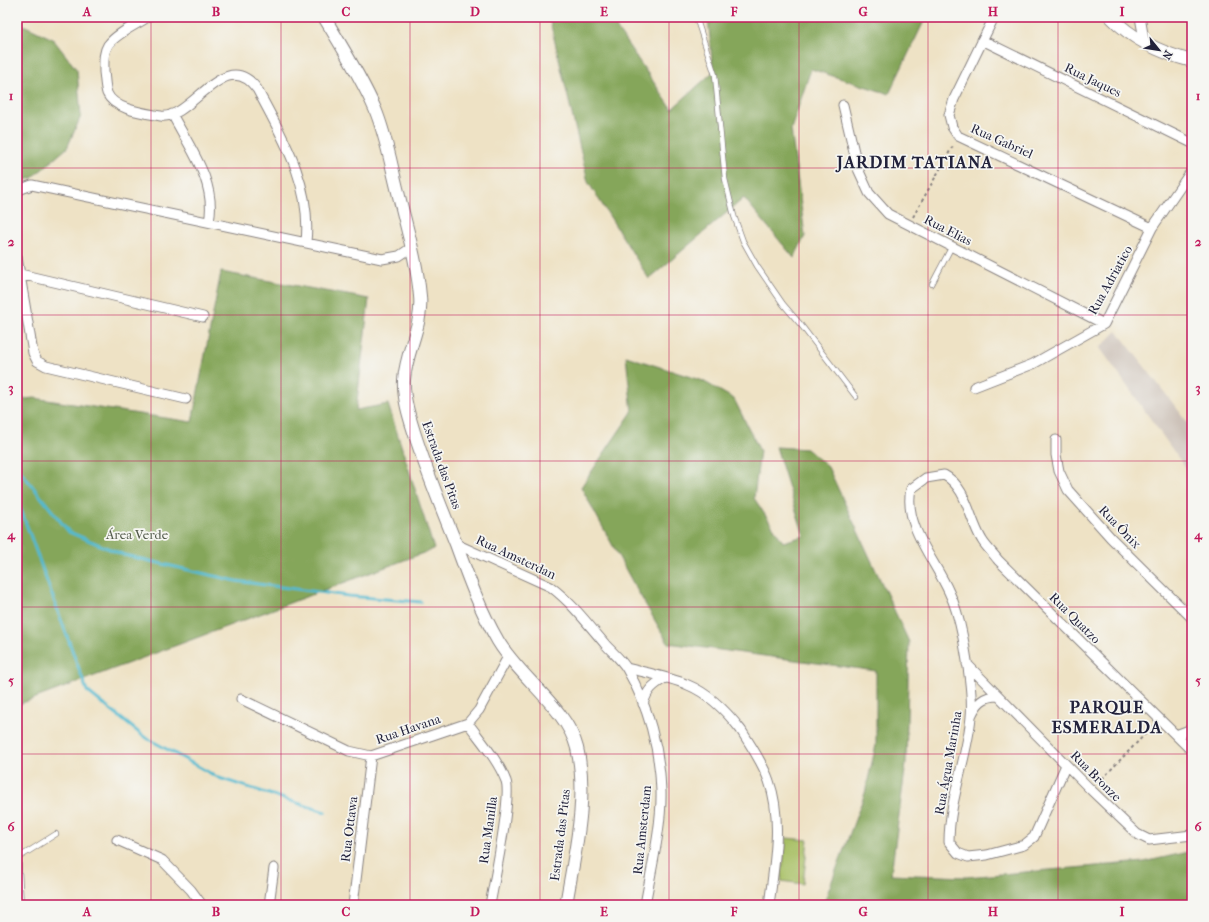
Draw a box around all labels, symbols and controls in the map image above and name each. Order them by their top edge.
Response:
text: A [82,4,92,19]
text: B [212,4,221,19]
text: C [342,4,351,19]
text: D [470,4,480,19]
text: E [600,4,608,19]
text: F [730,4,738,19]
text: G [858,4,868,19]
text: H [988,4,999,19]
text: I [1119,4,1125,19]
north arrow [1139,30,1179,70]
text: N [1159,48,1175,62]
street label: Rua Jaques [1062,60,1124,100]
text: 1 [9,88,14,103]
text: 1 [1196,88,1201,103]
street label: Rua Gabriel [969,121,1036,162]
district label: JARDIM TATIANA [835,152,993,173]
street label: Rua Elias [922,212,975,248]
text: 2 [8,234,15,249]
text: 2 [1195,234,1202,249]
street label: Rua Adriatico [1085,242,1135,317]
text: 3 [8,380,14,396]
text: 3 [1195,380,1201,396]
street label: Estrada das Pitas [419,419,465,511]
street label: Rua Ônix [1096,502,1144,552]
text: 4 [6,527,16,543]
park label: Área Verde [105,527,169,542]
text: 4 [1193,527,1203,543]
street label: Rua Amsterdan [474,532,559,582]
street label: Rua Quatzo [1046,589,1104,647]
text: 5 [8,673,14,688]
text: 5 [1195,673,1201,688]
district label: PARQUE ESMERALDA [1051,697,1163,737]
street label: Rua Água Marinha [931,709,965,816]
street label: Rua Havana [374,711,443,747]
street label: Rua Bronze [1068,748,1125,805]
street label: Rua Amsterdam [630,784,654,875]
street label: Estrada das Pitas [547,788,573,882]
street label: Rua Ottawa [338,794,361,863]
street label: Rua Manilla [476,794,500,865]
text: 6 [7,819,15,834]
text: 6 [1194,819,1202,834]
text: A [82,904,92,919]
text: B [212,904,221,919]
text: C [342,904,351,919]
text: D [470,904,480,919]
text: E [600,904,608,919]
text: F [730,904,738,919]
text: G [858,904,868,919]
text: H [988,904,999,919]
text: I [1119,904,1125,919]

